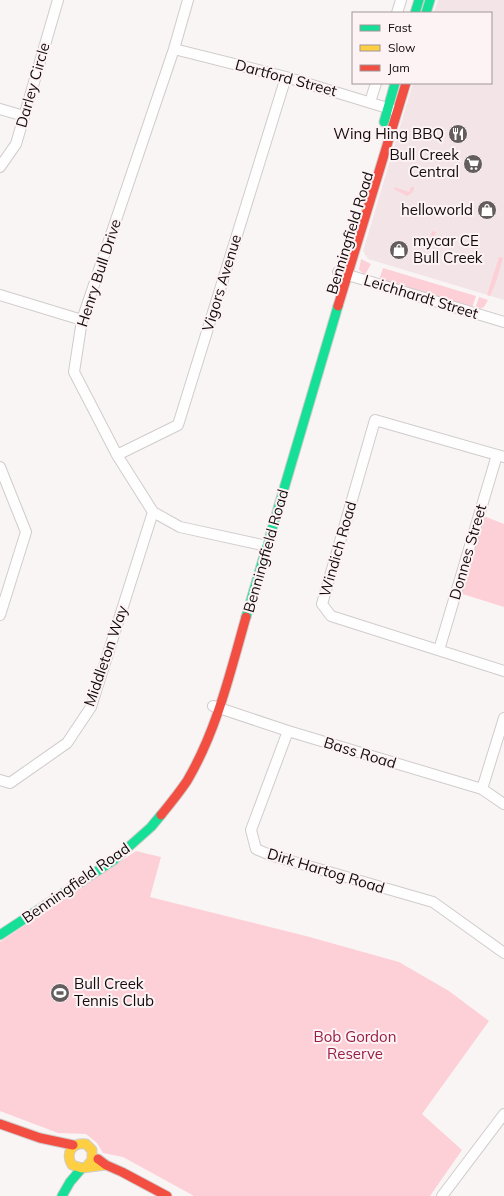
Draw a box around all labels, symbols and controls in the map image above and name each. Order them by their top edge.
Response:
legend [352,12,492,84]
text: Fast [388,20,412,35]
street label: Darley Circle [11,40,54,130]
text: Slow [388,40,416,55]
street label: Dartford Street [233,55,339,100]
text: Jam [388,60,410,75]
restaurant icon: Wing Hing BBQ [447,123,469,145]
place label: Wing Hing BBQ [333,124,444,143]
place label: Bull Creek Central [389,145,459,181]
supermarket icon: Bull Creek Central [462,153,484,175]
street label: Benningfield Road [322,169,377,297]
shop icon: helloworld [476,199,498,221]
place label: helloworld [401,200,473,219]
street label: Henry Bull Drive [72,216,125,329]
place label: mycar CE Bull Creek [413,231,483,267]
street label: Vigors Avenue [198,232,245,334]
shop icon: mycar CE Bull Creek [388,239,410,261]
street label: Leichhardt Street [362,270,481,323]
street label: Benningfield Road [239,487,292,615]
street label: Windich Road [315,499,360,599]
street label: Donnes Street [445,502,490,602]
street label: Middleton Way [79,603,132,709]
street label: Bass Road [322,733,399,773]
street label: Benningfield Road [18,838,133,927]
street label: Dirk Hartog Road [265,844,387,897]
place label: Bull Creek Tennis Club [74,974,154,1010]
sports icon: Bull Creek Tennis Club [49,982,71,1004]
park label: Bob Gordon Reserve [314,1027,396,1063]

